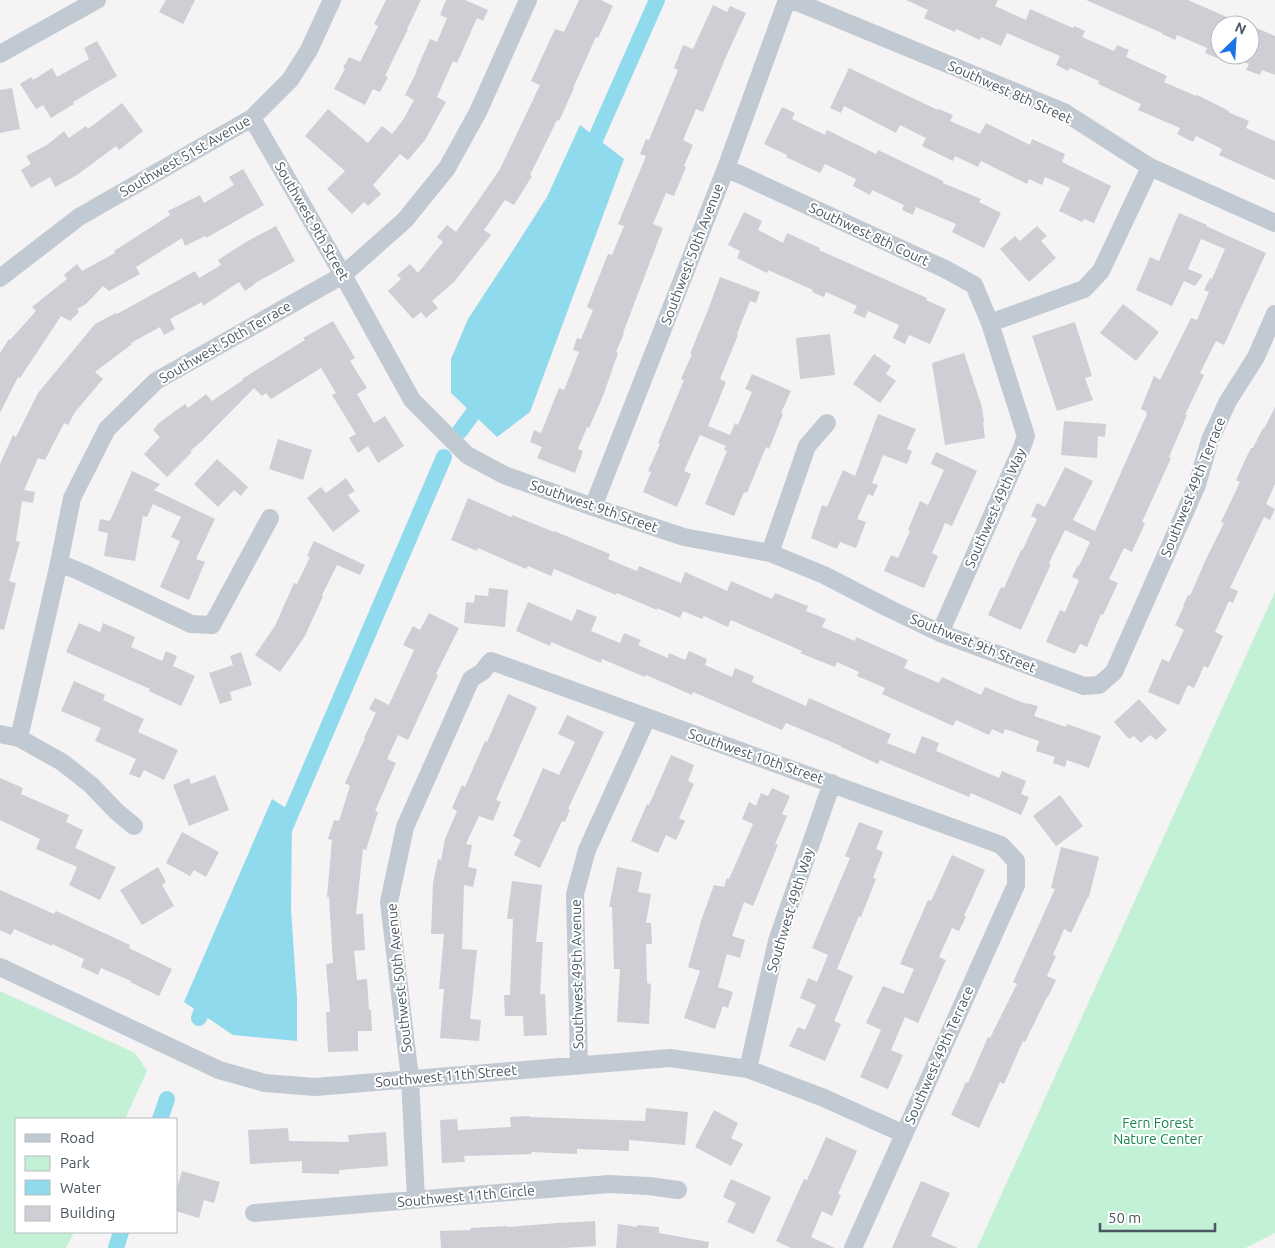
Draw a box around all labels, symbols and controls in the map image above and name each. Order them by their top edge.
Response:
north arrow [1210,15,1260,65]
text: N [1232,19,1249,38]
street label: Southwest 8th Street [946,57,1075,127]
street label: Southwest 51st Avenue [117,112,253,200]
street label: Southwest 9th Street [272,159,353,283]
street label: Southwest 50th Avenue [658,181,726,327]
street label: Southwest 8th Court [806,199,932,269]
street label: Southwest 50th Terrace [156,298,294,386]
street label: Southwest 49th Terrace [1158,415,1228,559]
street label: Southwest 49th Way [961,445,1029,570]
street label: Southwest 9th Street [528,477,660,536]
street label: Southwest 9th Street [908,610,1039,676]
street label: Southwest 10th Street [686,725,826,787]
street label: Southwest 49th Way [763,846,817,974]
street label: Southwest 49th Avenue [568,899,586,1049]
street label: Southwest 50th Avenue [383,903,415,1053]
street label: Southwest 49th Terrace [901,983,977,1127]
street label: Southwest 11th Street [375,1062,518,1090]
park label: Fern Forest Nature Center [1113,1115,1204,1147]
legend [15,1118,178,1233]
text: Road [60,1129,95,1146]
text: Park [60,1154,90,1171]
text: Water [60,1179,101,1196]
street label: Southwest 11th Circle [397,1182,535,1210]
scale bar [1100,1200,1215,1232]
text: Building [60,1204,115,1221]
text: 50 m [1108,1209,1141,1226]

